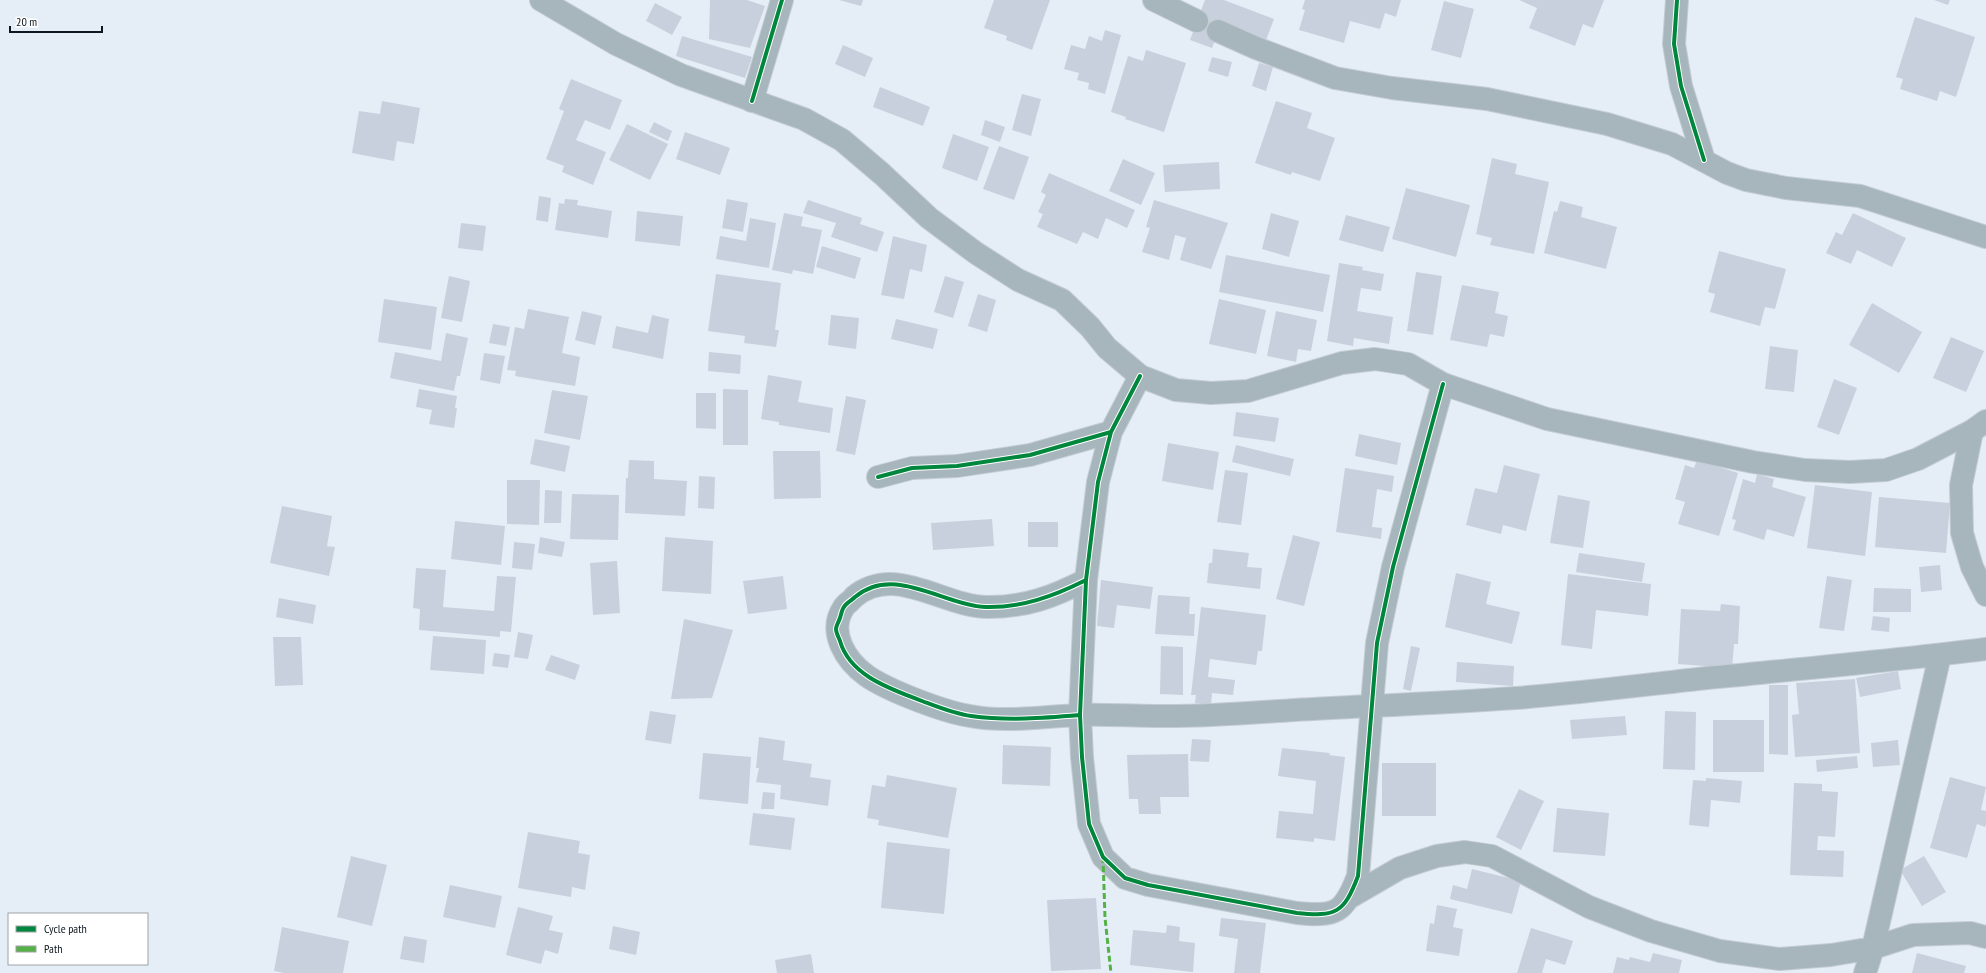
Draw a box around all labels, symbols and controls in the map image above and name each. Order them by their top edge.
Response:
scale bar [10,8,102,34]
text: 20 m [16,14,37,29]
legend [8,913,148,965]
text: Cycle path [44,921,87,936]
text: Path [44,941,62,956]

